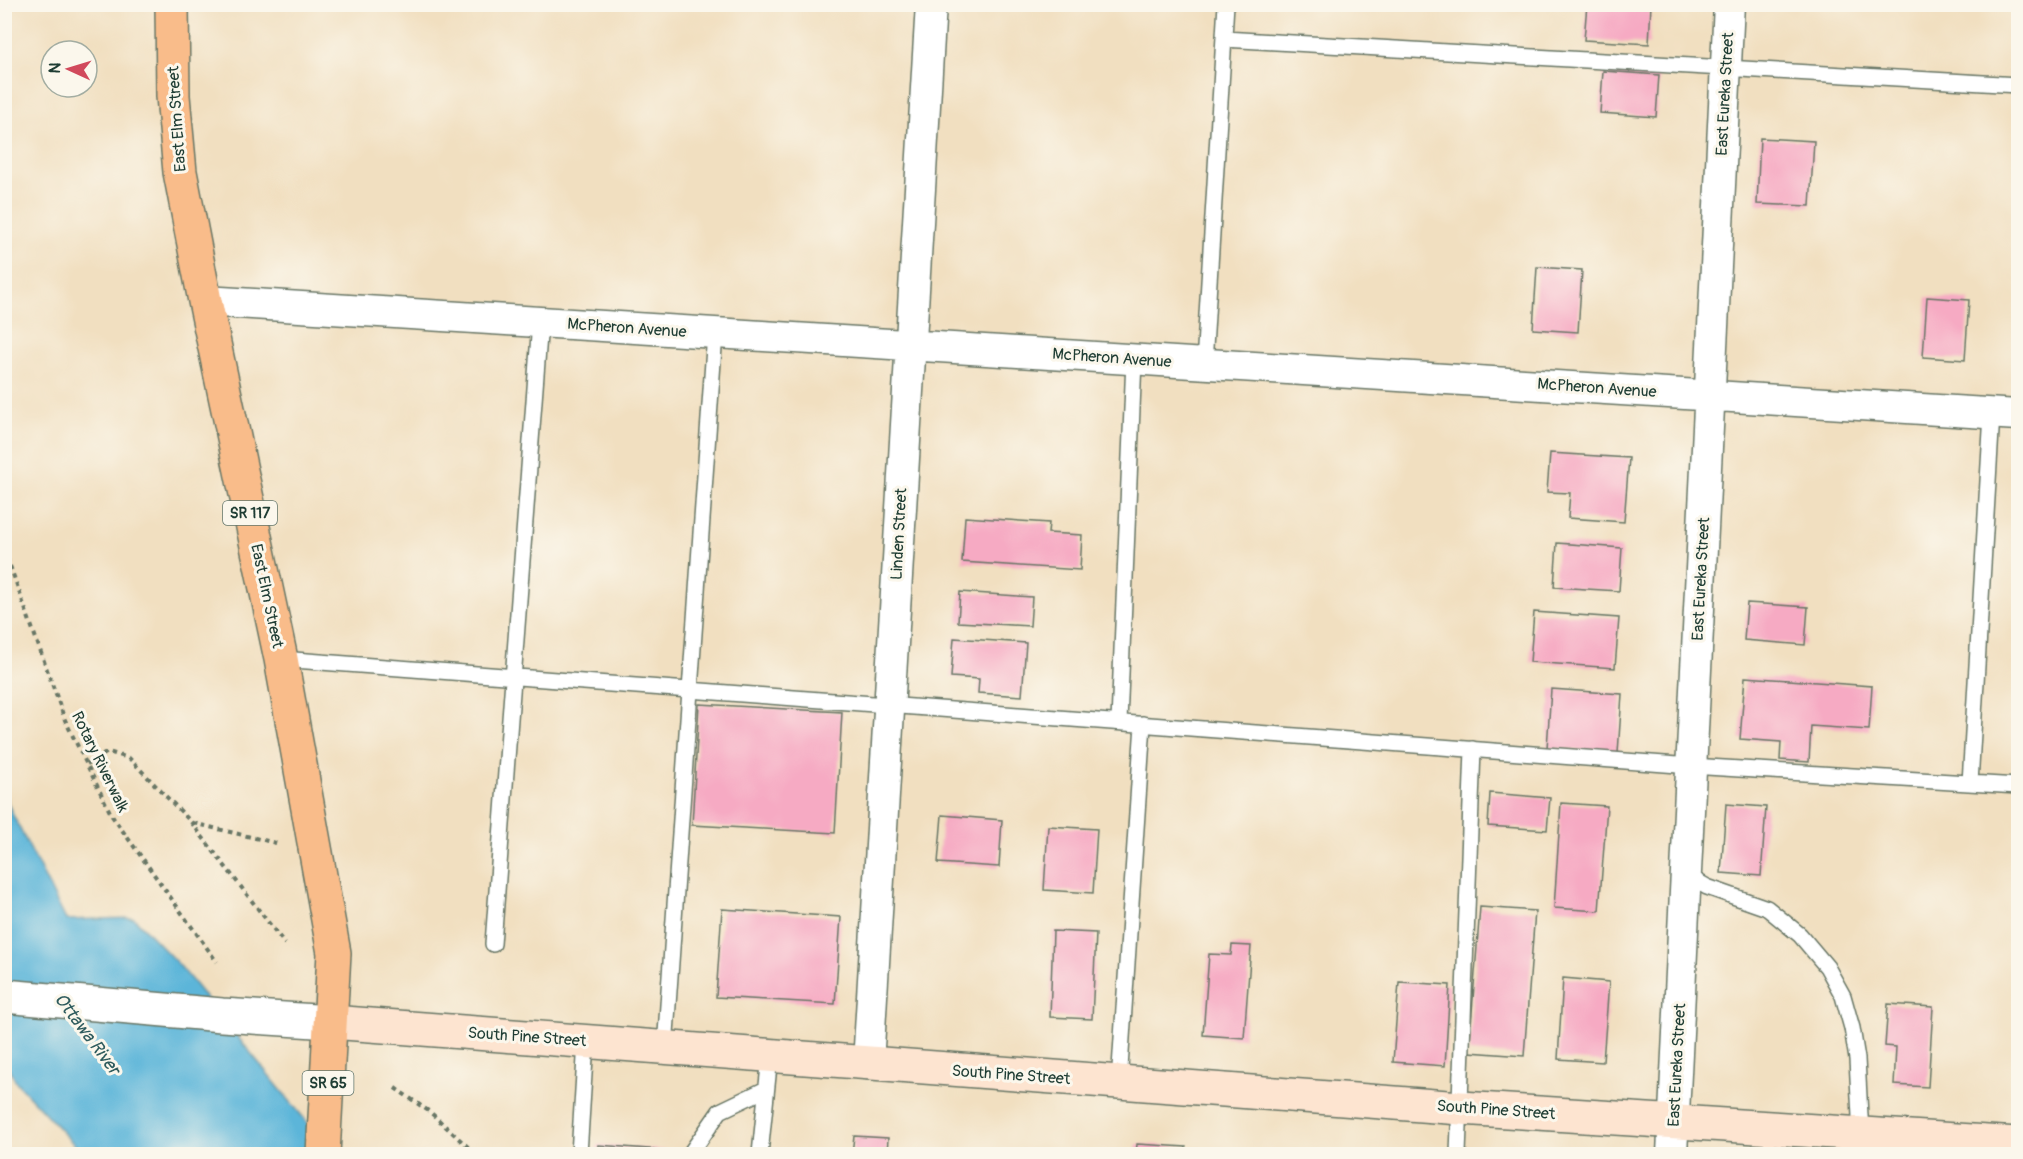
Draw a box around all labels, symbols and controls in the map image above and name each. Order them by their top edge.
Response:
street label: East Eureka Street [1712,31,1738,156]
north arrow [39,39,99,99]
text: N [45,62,65,74]
street label: East Elm Street [163,65,191,173]
street label: McPheron Avenue [567,314,687,342]
street label: McPheron Avenue [1052,344,1172,372]
street label: McPheron Avenue [1537,374,1657,402]
street label: Linden Street [887,487,911,581]
road number: SR 117 [223,501,277,525]
street label: East Eureka Street [1688,516,1714,641]
street label: East Elm Street [246,542,288,650]
street label: Rotary Riverwalk [67,708,133,816]
water label: Ottawa River [49,989,127,1081]
street label: East Eureka Street [1664,1002,1690,1127]
street label: South Pine Street [467,1023,587,1051]
street label: South Pine Street [951,1061,1071,1089]
road number: SR 65 [302,1071,354,1095]
street label: South Pine Street [1436,1096,1556,1124]

